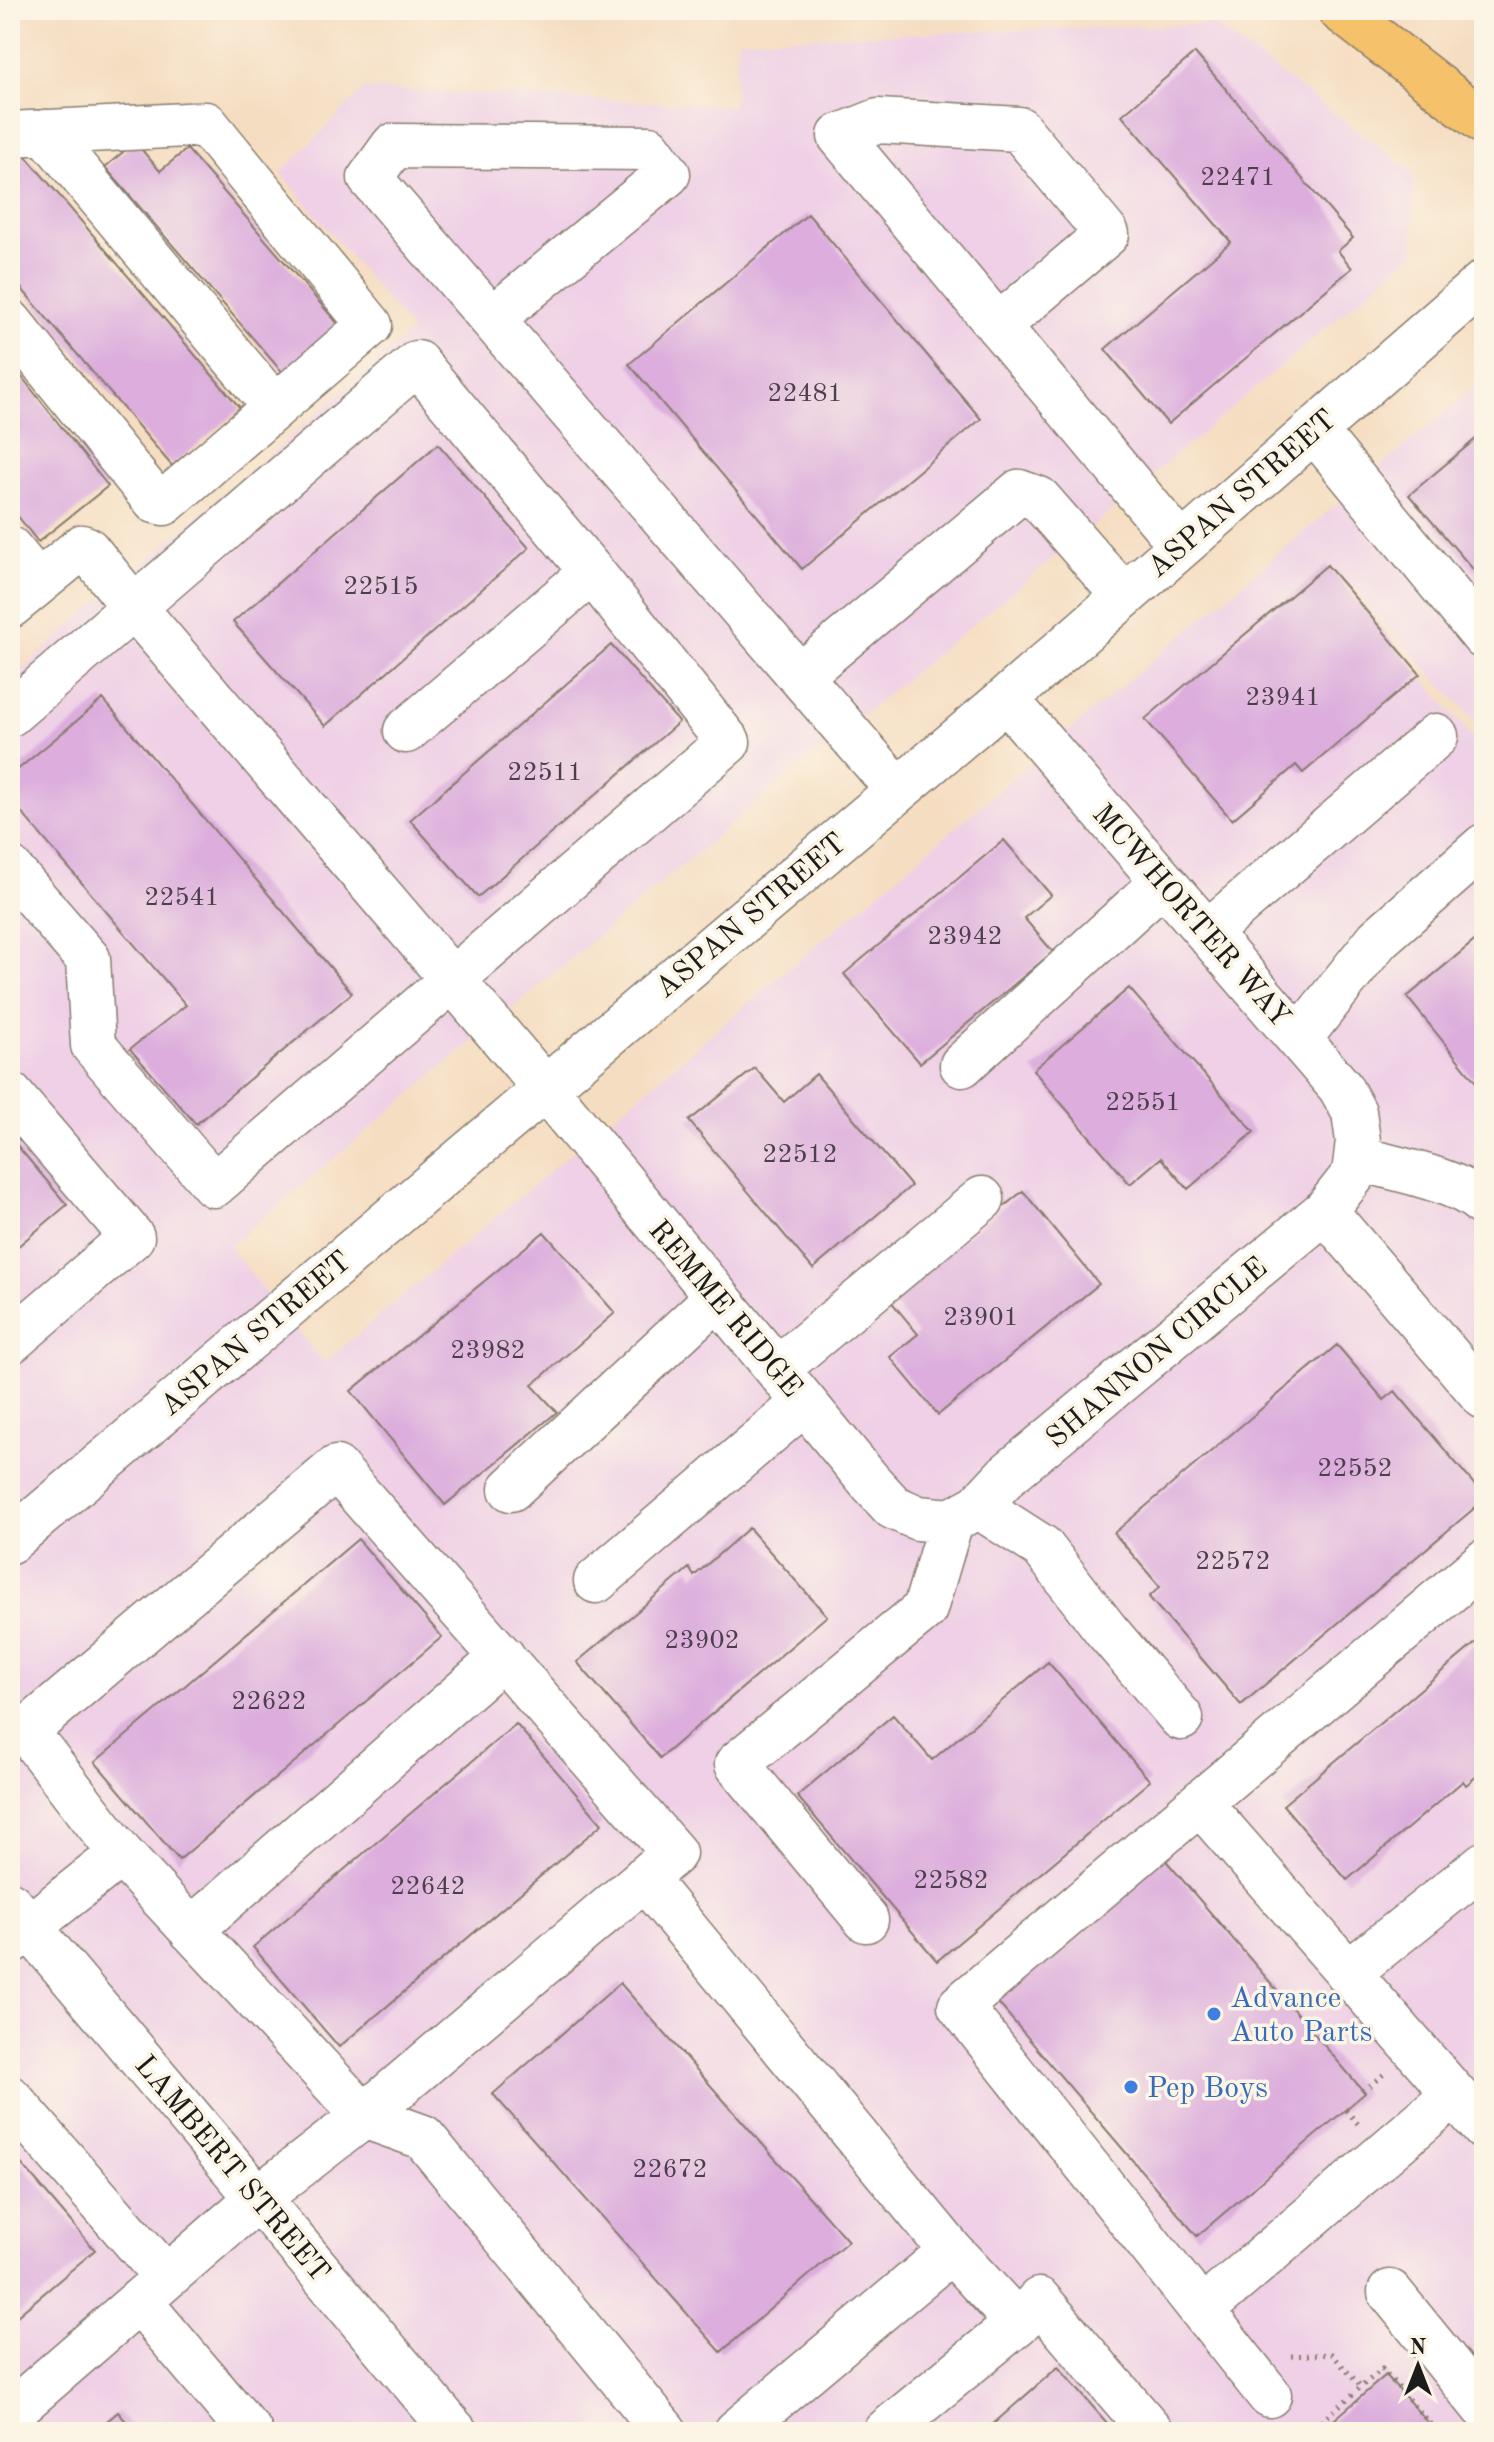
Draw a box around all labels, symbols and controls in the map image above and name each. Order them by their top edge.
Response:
house number: 22471 [1200,165,1276,191]
house number: 22481 [767,381,843,407]
street label: ASPAN STREET [1142,405,1342,584]
house number: 22515 [343,574,419,600]
house number: 23941 [1245,685,1321,711]
house number: 22511 [507,760,583,786]
street label: MCWHORTER WAY [1086,799,1295,1034]
street label: ASPAN STREET [650,828,852,1005]
house number: 22541 [144,885,220,911]
house number: 23942 [927,924,1003,950]
house number: 22551 [1105,1090,1181,1116]
house number: 22512 [762,1142,838,1168]
street label: REMME RIDGE [642,1215,807,1403]
street label: ASPAN STREET [155,1246,357,1423]
street label: SHANNON CIRCLE [1041,1253,1273,1454]
house number: 23901 [943,1305,1019,1331]
house number: 23982 [450,1338,526,1364]
house number: 22552 [1317,1456,1393,1482]
house number: 22572 [1195,1549,1271,1575]
house number: 23902 [664,1628,740,1654]
house number: 22622 [231,1689,307,1715]
house number: 22582 [913,1868,989,1894]
house number: 22642 [390,1874,466,1900]
place label: Advance Auto Parts [1230,1984,1372,2048]
marker: Advance Auto Parts [1205,2005,1223,2023]
street label: LAMBERT STREET [128,2050,335,2288]
place label: Pep Boys [1147,2074,1268,2104]
marker: Pep Boys [1122,2078,1140,2096]
house number: 22672 [632,2157,708,2183]
north arrow [1378,2326,1458,2406]
text: N [1410,2337,1427,2359]

